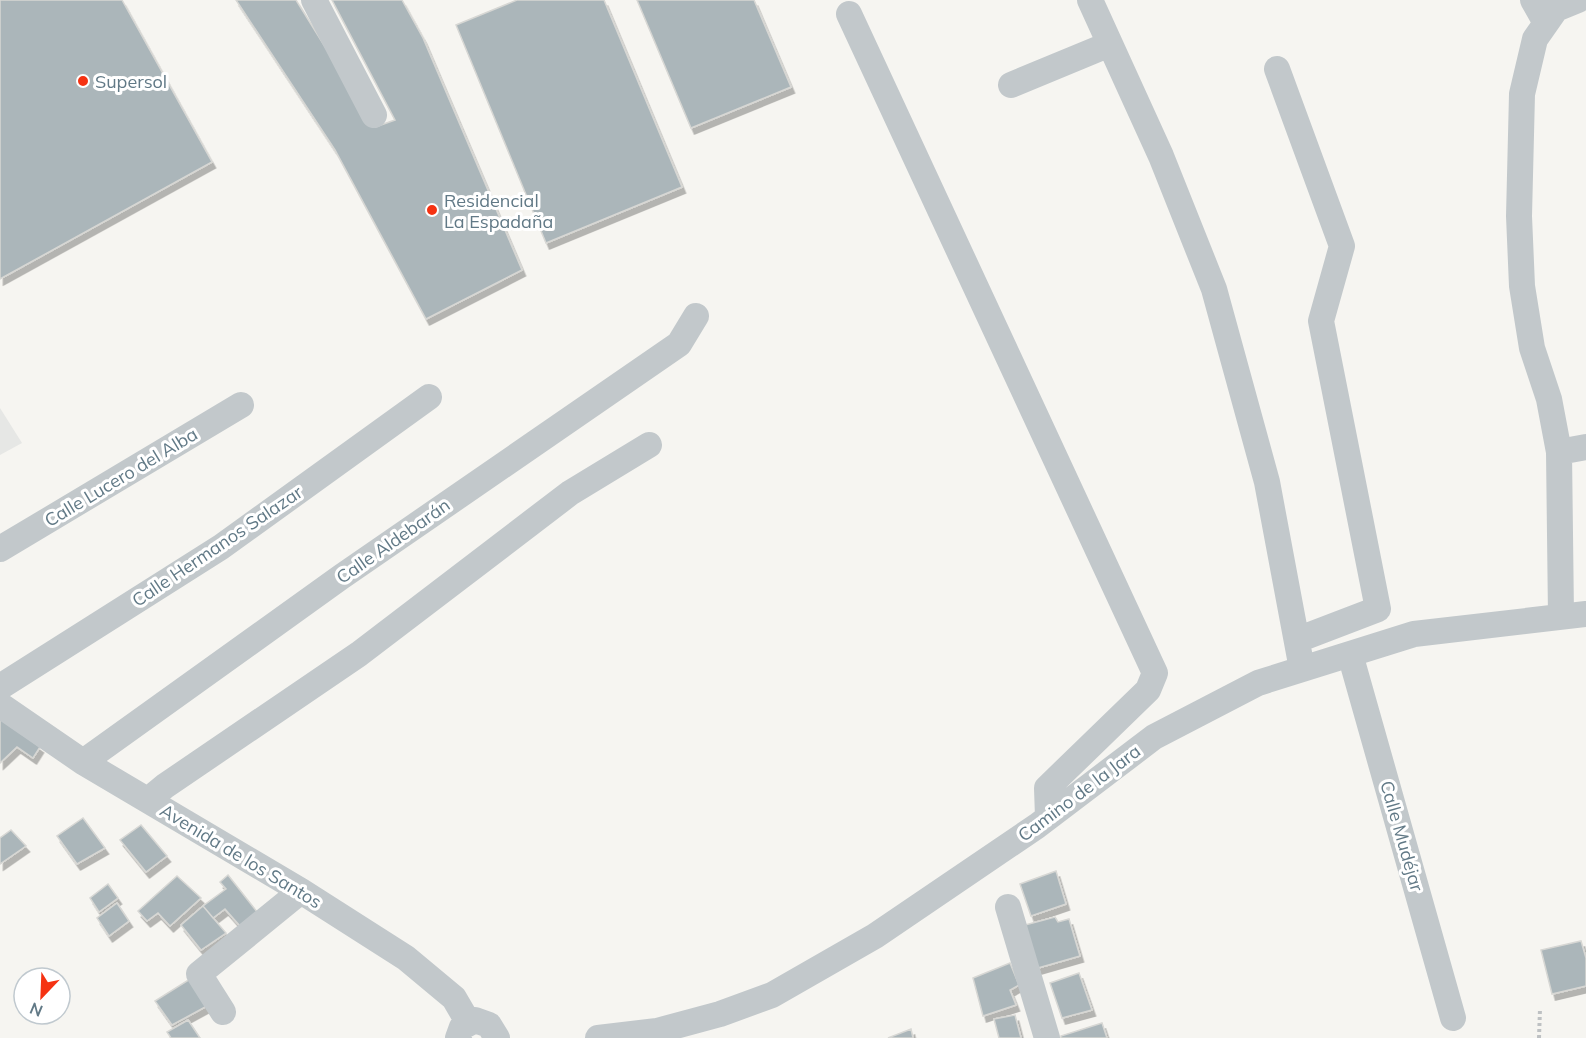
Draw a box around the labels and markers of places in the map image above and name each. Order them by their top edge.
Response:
place label: Supersol [95,70,167,93]
marker: Supersol [76,74,90,88]
place label: Residencial La Espadaña [444,189,553,233]
marker: Residencial La Espadaña [425,203,439,217]

